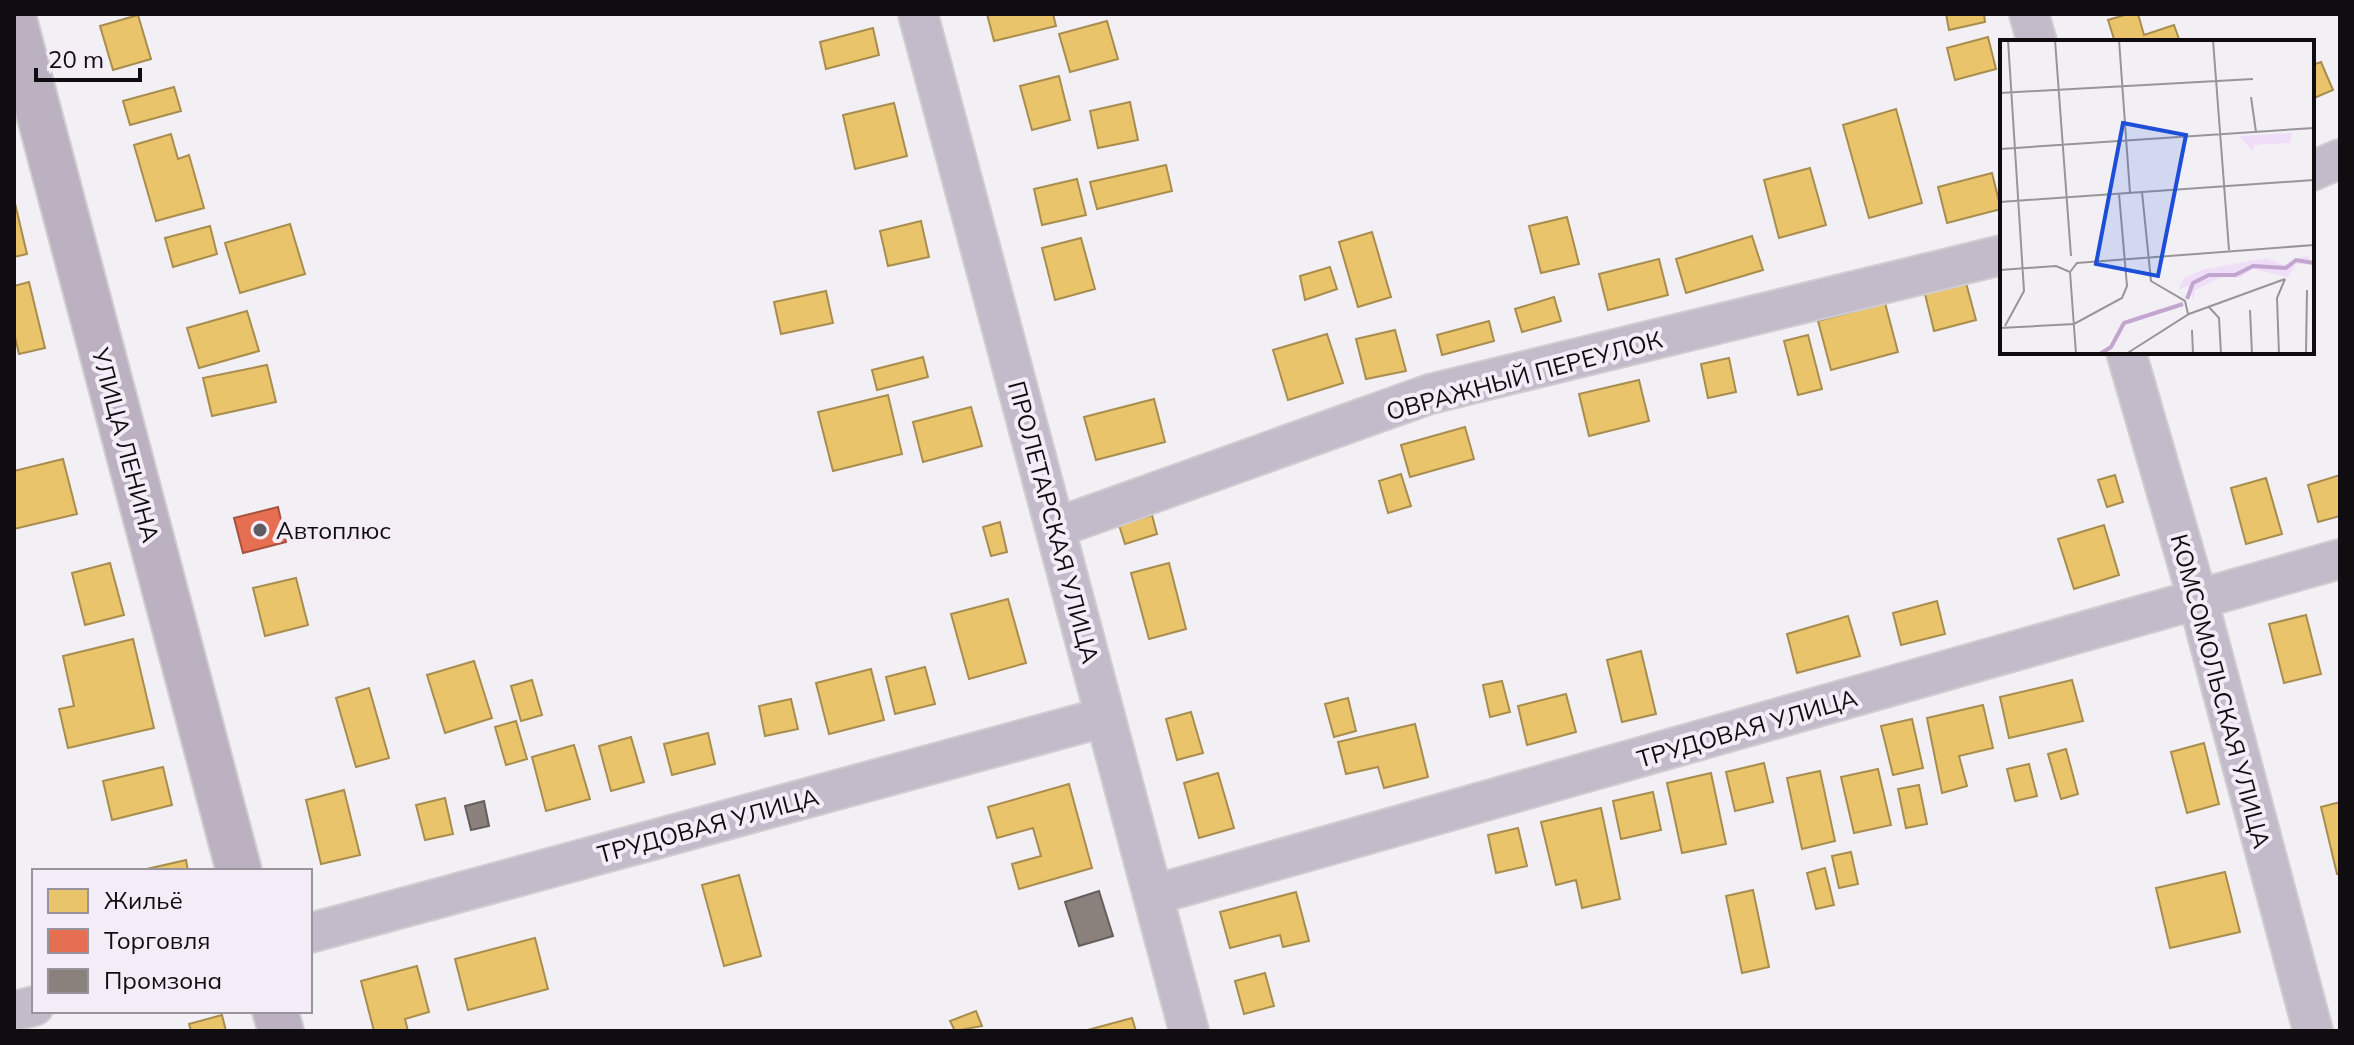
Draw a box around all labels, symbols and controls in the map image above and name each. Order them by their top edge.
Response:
scale bar [36,32,140,82]
inset map [2000,40,2314,354]
text: 20 m [48,44,104,74]
street label: ОВРАЖНЫЙ ПЕРЕУЛОК [1383,324,1665,426]
street label: УЛИЦА ЛЕНИНА [85,344,166,546]
street label: ПРОЛЕТАРСКАЯ УЛИЦА [1002,378,1106,667]
place label: Автоплюс [276,515,391,545]
marker: Автоплюс [251,521,269,539]
street label: КОМСОМОЛЬСКАЯ УЛИЦА [2165,530,2278,852]
street label: ТРУДОВАЯ УЛИЦА [1633,682,1861,774]
street label: ТРУДОВАЯ УЛИЦА [594,781,822,869]
legend [32,869,312,1013]
text: Жильё [104,885,183,915]
text: Торговля [104,925,211,955]
text: Промзона [104,965,222,995]

